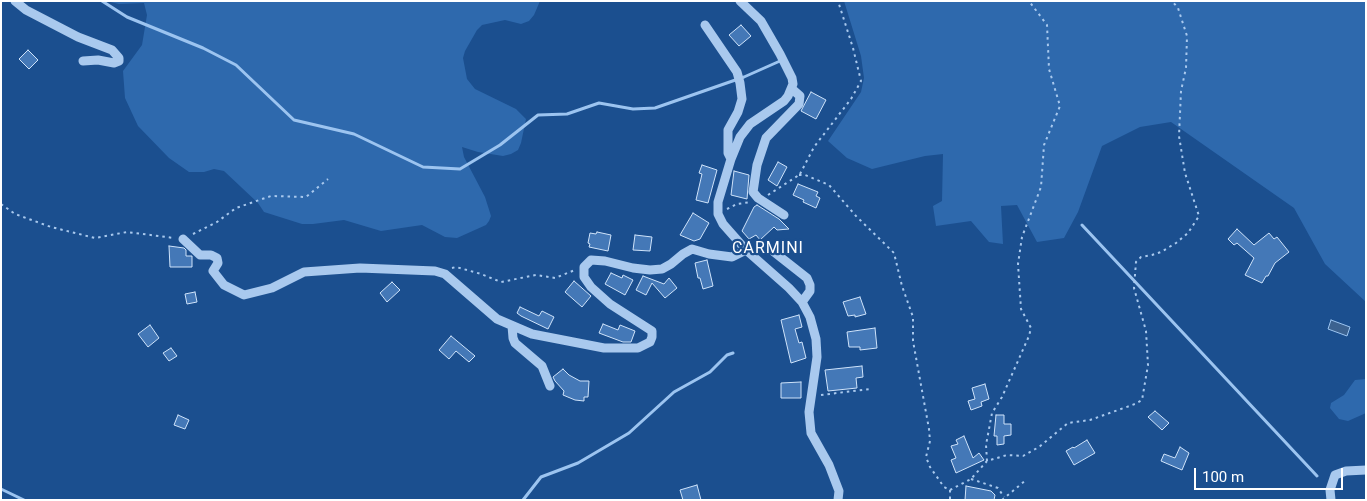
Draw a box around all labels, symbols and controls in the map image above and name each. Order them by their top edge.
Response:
district label: CARMINI [731,239,805,259]
scale bar [1197,458,1346,490]
text: 100 m [1202,468,1244,486]

